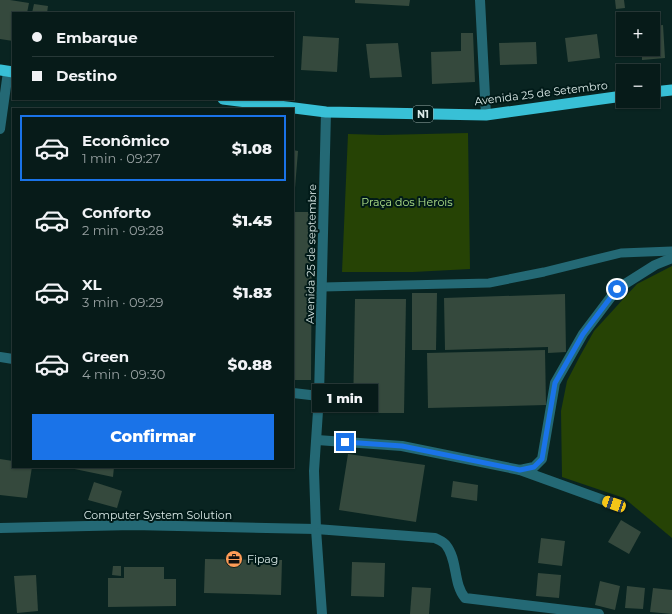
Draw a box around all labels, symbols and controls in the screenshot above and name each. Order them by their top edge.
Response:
map controls [616,12,660,108]
button: + [616,12,660,56]
text: Embarque [56,28,138,47]
button: − [616,64,660,108]
text: Destino [56,66,117,85]
street label: Avenida 25 de Setembro [474,78,609,108]
road number: N1 [413,106,433,122]
icon: car [34,130,70,166]
text: Econômico [82,131,170,150]
text: $1.08 [232,139,272,158]
text: 1 min · 09:27 [82,150,161,166]
street label: Avenida 25 de septembre [303,184,319,324]
park label: Praça dos Herois [361,195,453,209]
icon: car [34,202,70,238]
text: Conforto [82,203,151,222]
text: $1.45 [232,211,272,230]
text: 2 min · 09:28 [82,222,164,238]
icon: car [34,274,70,310]
text: XL [82,275,101,294]
route start [608,280,626,298]
text: $1.83 [233,283,272,302]
text: 3 min · 09:29 [82,294,163,310]
icon: car [34,346,70,382]
text: Green [82,347,129,366]
text: $0.88 [228,355,272,374]
text: 4 min · 09:30 [82,366,165,382]
callout: 1 min [312,384,378,412]
text: 1 min [327,390,363,406]
button: Confirmar [32,414,274,460]
route end [336,433,354,451]
car [601,494,627,514]
street label: Computer System Solution [84,508,232,522]
office icon: Fipag [224,549,244,569]
place label: Fipag [247,552,278,566]

